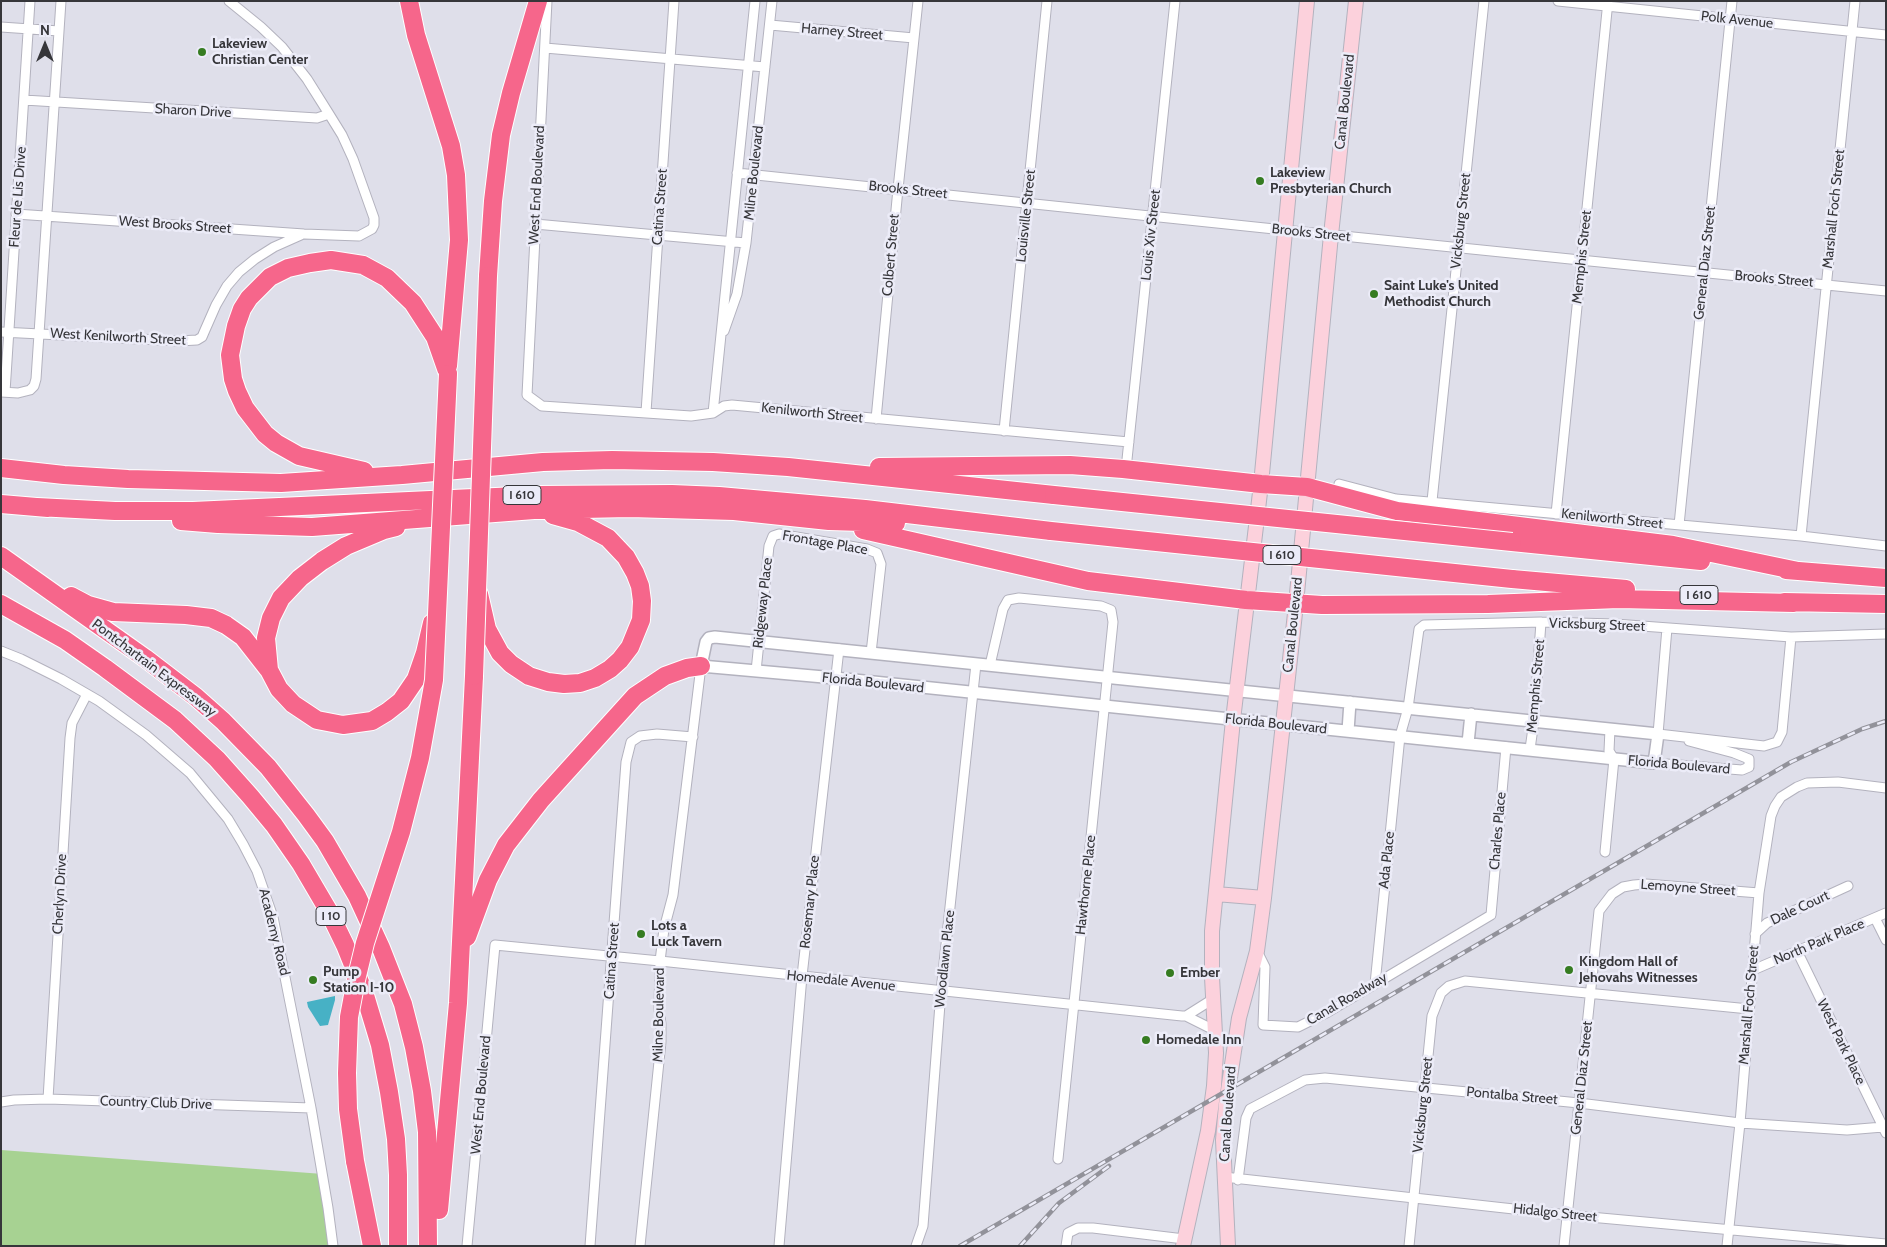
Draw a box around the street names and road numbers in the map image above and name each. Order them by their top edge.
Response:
street label: Polk Avenue [1700,8,1774,32]
street label: Harney Street [800,20,884,44]
street label: Canal Boulevard [1332,54,1358,150]
street label: Sharon Drive [154,101,232,121]
street label: West End Boulevard [525,125,549,245]
street label: Milne Boulevard [741,125,767,221]
street label: Fleur de Lis Drive [6,146,30,248]
street label: Marshall Foch Street [1819,149,1849,269]
street label: Catina Street [649,168,671,246]
street label: Louisville Street [1013,169,1039,263]
street label: Vicksburg Street [1448,172,1474,270]
street label: Brooks Street [868,178,948,202]
street label: Louis Xiv Street [1138,189,1164,281]
street label: General Diaz Street [1691,205,1719,321]
street label: Memphis Street [1569,209,1595,305]
street label: West Brooks Street [118,213,232,237]
street label: Colbert Street [879,213,903,297]
street label: Brooks Street [1271,221,1351,245]
street label: Brooks Street [1734,267,1814,291]
street label: West Kenilworth Street [50,325,186,349]
street label: Kenilworth Street [760,399,864,427]
road number: I 610 [503,486,541,504]
street label: Kenilworth Street [1560,505,1664,533]
street label: Frontage Place [781,527,869,559]
road number: I 610 [1263,546,1301,564]
street label: Ridgeway Place [750,557,776,649]
street label: Canal Boulevard [1280,577,1306,673]
road number: I 610 [1680,586,1718,604]
street label: Vicksburg Street [1549,615,1645,635]
street label: Pontchartrain Expressway [88,616,220,720]
street label: Memphis Street [1524,638,1548,734]
street label: Florida Boulevard [821,669,925,697]
street label: Florida Boulevard [1224,710,1328,738]
street label: Florida Boulevard [1627,752,1731,778]
street label: Charles Place [1486,791,1510,871]
street label: Ada Place [1376,831,1398,889]
street label: Hawthorne Place [1072,834,1100,936]
street label: Cherlyn Drive [50,853,70,935]
street label: Rosemary Place [797,854,823,950]
street label: Lemoyne Street [1640,876,1736,900]
street label: Academy Road [255,887,293,977]
street label: Dale Court [1768,887,1832,929]
road number: I 10 [316,906,346,926]
street label: Woodlawn Place [932,909,958,1009]
street label: North Park Place [1771,915,1867,969]
street label: Catina Street [601,922,623,1000]
street label: Marshall Foch Street [1735,945,1763,1065]
street label: Milne Boulevard [650,967,668,1063]
street label: Homedale Avenue [786,967,896,995]
street label: Canal Roadway [1304,969,1390,1029]
street label: West Park Place [1813,996,1869,1088]
street label: General Diaz Street [1568,1020,1596,1136]
street label: West End Boulevard [467,1035,495,1155]
street label: Vicksburg Street [1410,1056,1436,1154]
street label: Canal Boulevard [1216,1066,1240,1162]
street label: Pontalba Street [1466,1084,1558,1108]
street label: Country Club Drive [100,1093,212,1113]
street label: Hidalgo Street [1512,1200,1598,1226]

